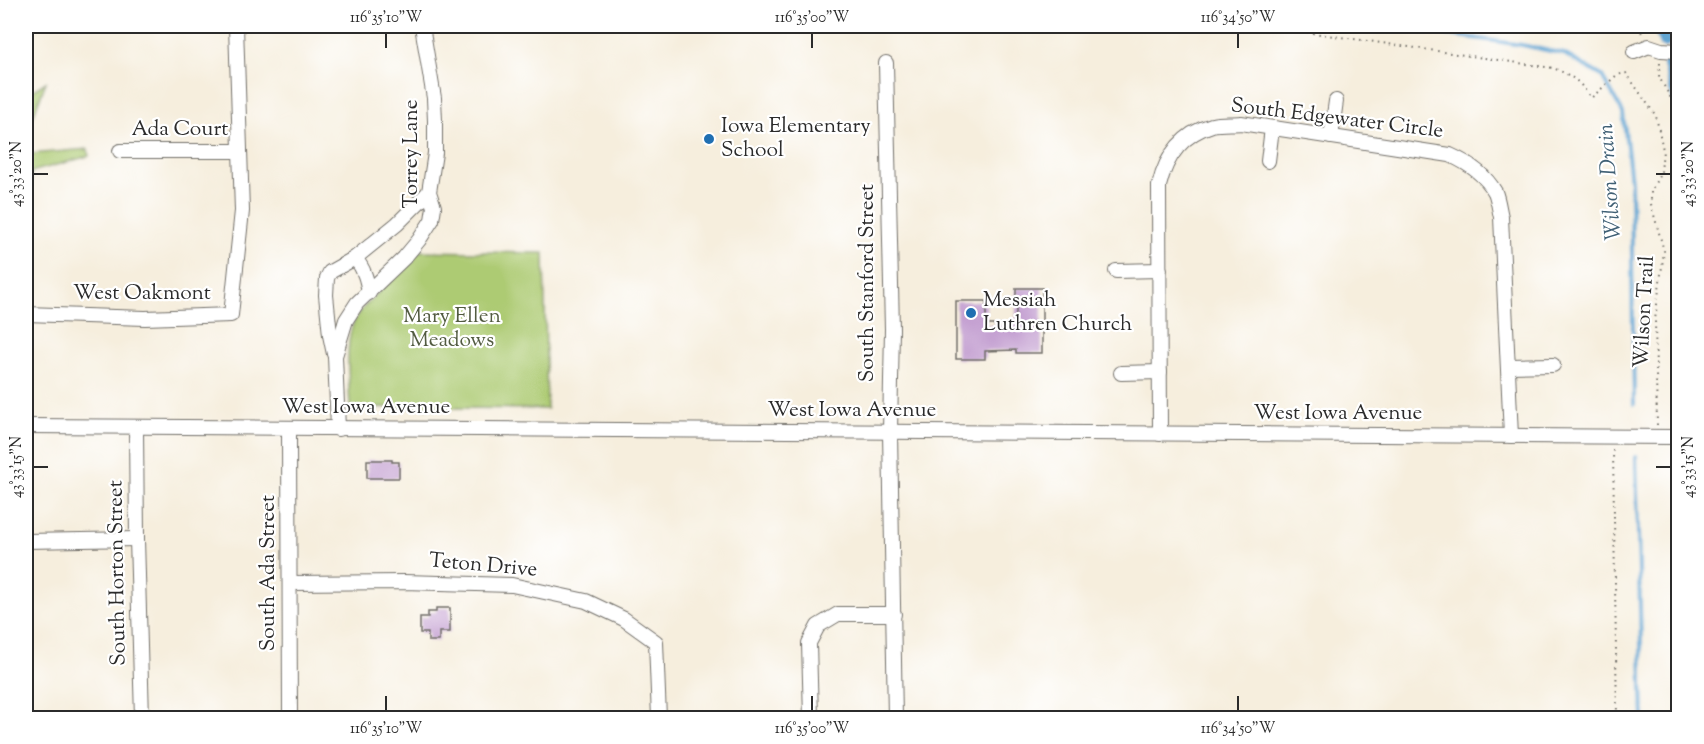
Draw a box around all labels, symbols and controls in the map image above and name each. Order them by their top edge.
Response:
text: 116°35'10"W [350,8,422,29]
text: 116°35'00"W [775,8,850,29]
text: 116°34'50"W [1201,8,1276,29]
street label: South Edgewater Circle [1229,91,1445,147]
street label: Torrey Lane [397,100,427,208]
place label: Iowa Elementary School [721,112,871,166]
street label: Ada Court [131,115,229,145]
water label: Wilson Drain [1591,122,1631,241]
marker: Iowa Elementary School [702,132,716,146]
text: 43°33'20"N [7,141,28,207]
text: 43°33'20"N [1679,141,1700,207]
street label: South Stanford Street [853,184,883,382]
street label: Wilson Trail [1627,255,1663,369]
street label: West Oakmont [73,279,211,309]
place label: Messiah Luthren Church [983,286,1132,340]
park label: Mary Ellen Meadows [403,302,501,356]
marker: Messiah Luthren Church [964,306,978,320]
street label: West Iowa Avenue [282,393,450,423]
street label: West Iowa Avenue [768,396,936,426]
street label: West Iowa Avenue [1254,399,1422,429]
text: 43°33'15"N [7,436,28,498]
text: 43°33'15"N [1679,436,1700,498]
street label: South Horton Street [101,480,135,666]
street label: South Ada Street [254,495,284,651]
street label: Teton Drive [428,546,538,586]
text: 116°35'10"W [350,719,422,740]
text: 116°35'00"W [775,719,850,740]
text: 116°34'50"W [1201,719,1276,740]

